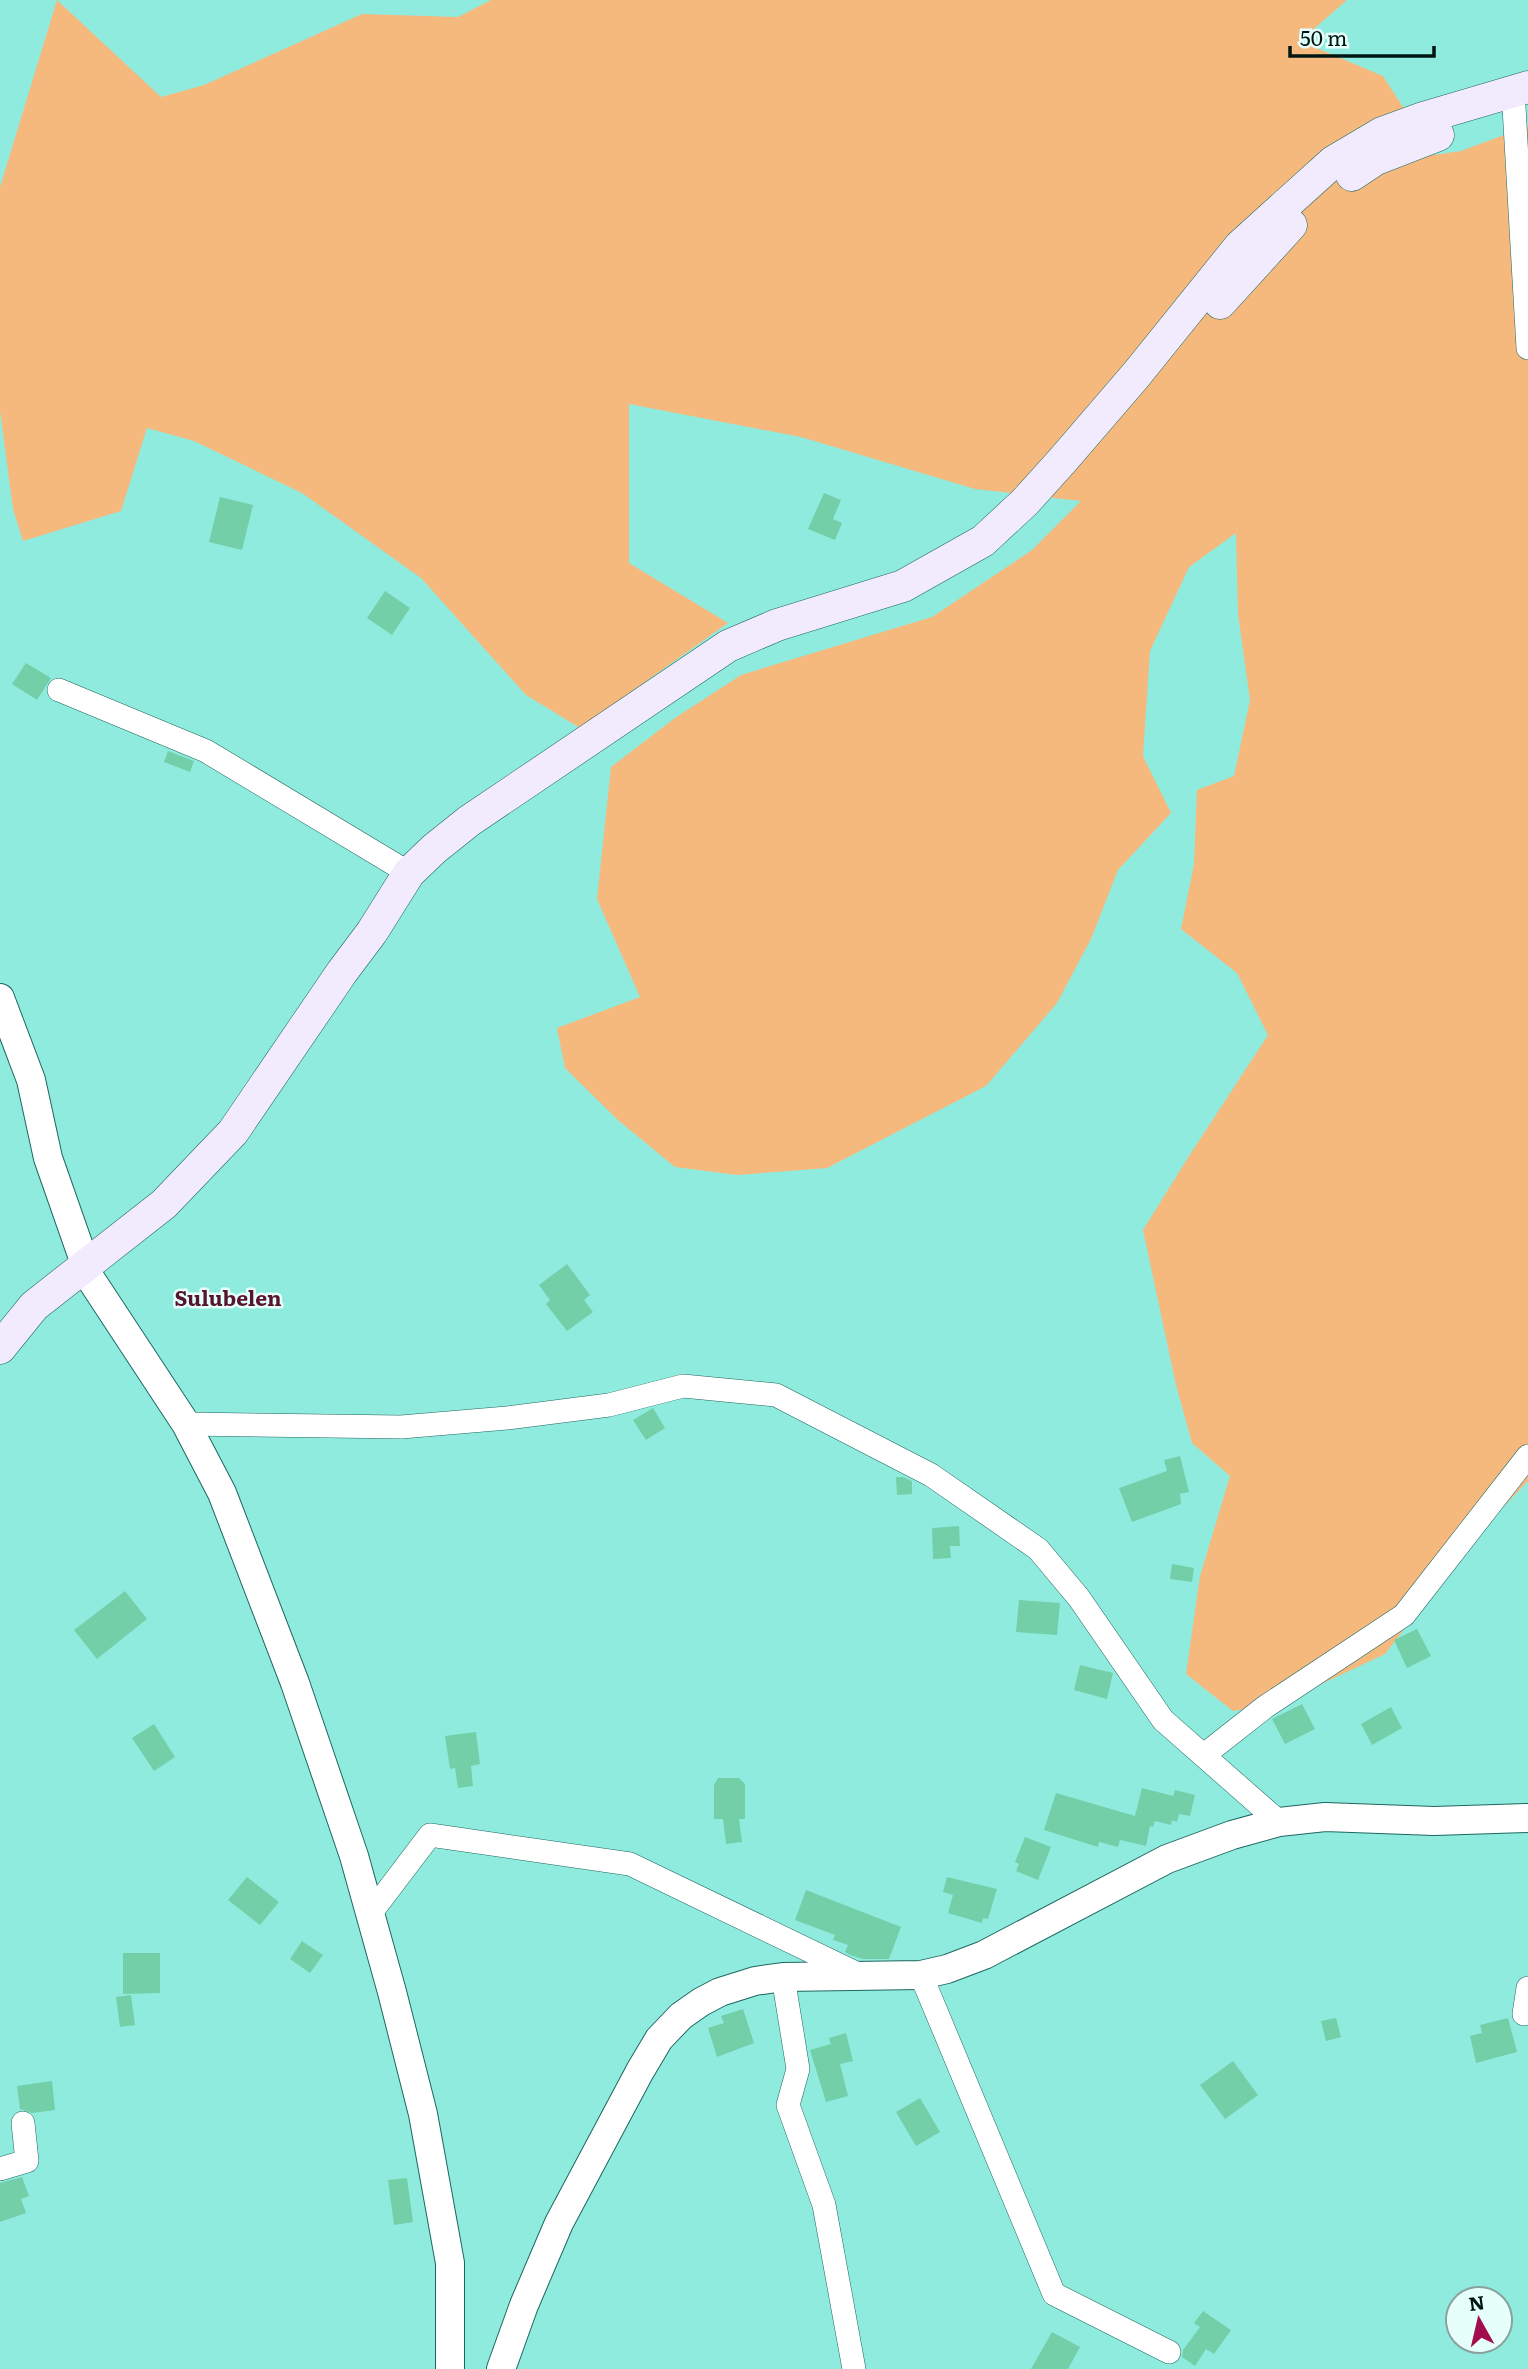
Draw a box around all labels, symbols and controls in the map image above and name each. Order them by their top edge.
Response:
scale bar [1290,14,1434,58]
text: 50 m [1300,21,1347,52]
district label: Sulubelen [174,1281,282,1312]
north arrow [1444,2285,1514,2355]
text: N [1467,2287,1486,2317]

